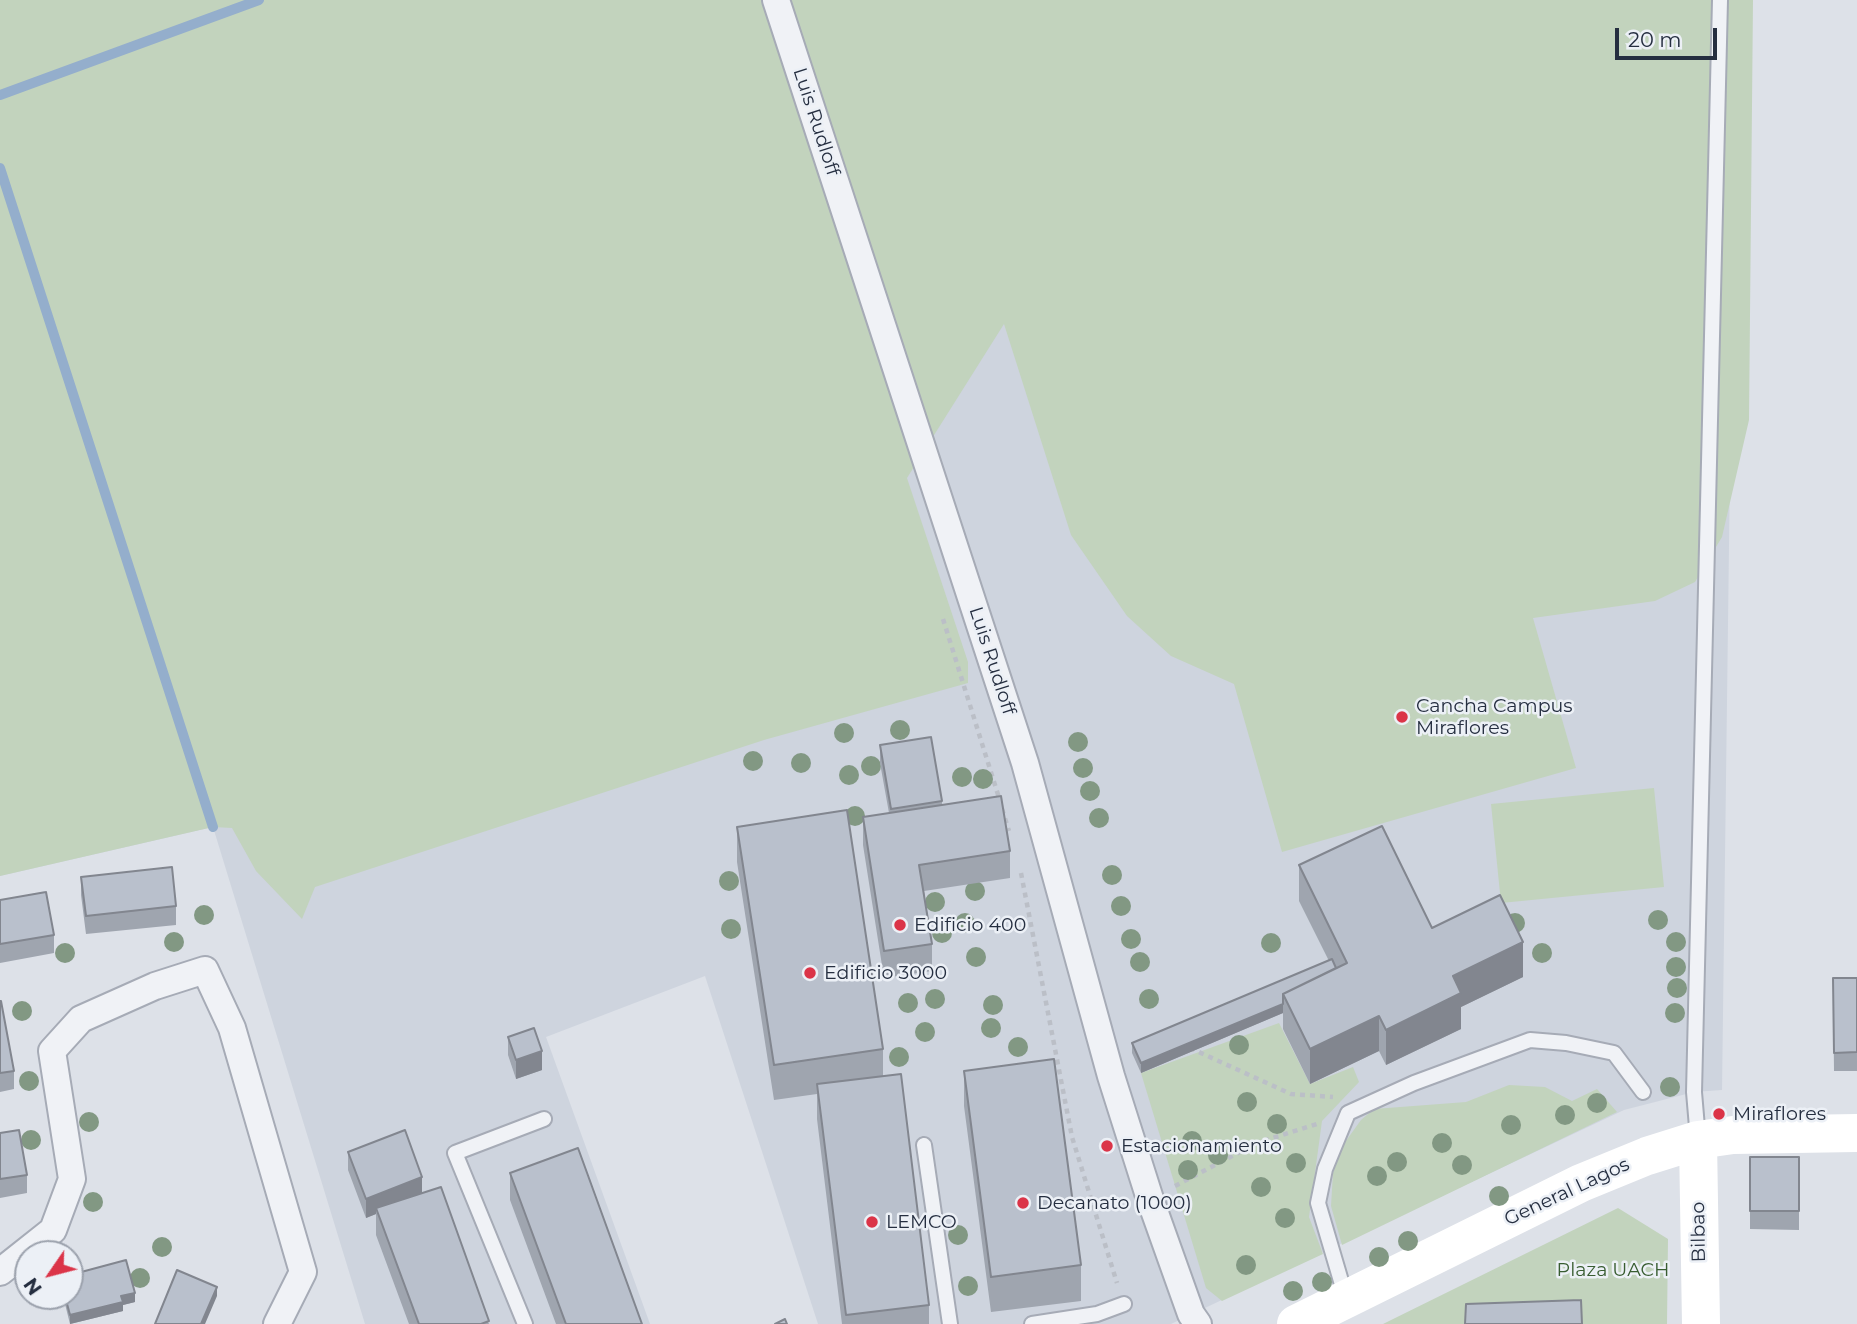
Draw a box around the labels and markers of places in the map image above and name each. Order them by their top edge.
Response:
place label: Cancha Campus Miraflores [1416,695,1573,739]
marker: Cancha Campus Miraflores [1394,709,1410,725]
place label: Edificio 400 [914,914,1026,936]
marker: Edificio 400 [892,917,908,933]
place label: Edificio 3000 [824,962,947,984]
marker: Edificio 3000 [802,965,818,981]
place label: Miraflores [1733,1103,1826,1125]
marker: Miraflores [1711,1106,1727,1122]
place label: Estacionamiento [1121,1135,1282,1157]
marker: Estacionamiento [1099,1138,1115,1154]
place label: Decanato (1000) [1037,1192,1192,1214]
marker: Decanato (1000) [1015,1195,1031,1211]
place label: LEMCO [886,1211,957,1233]
marker: LEMCO [864,1214,880,1230]

